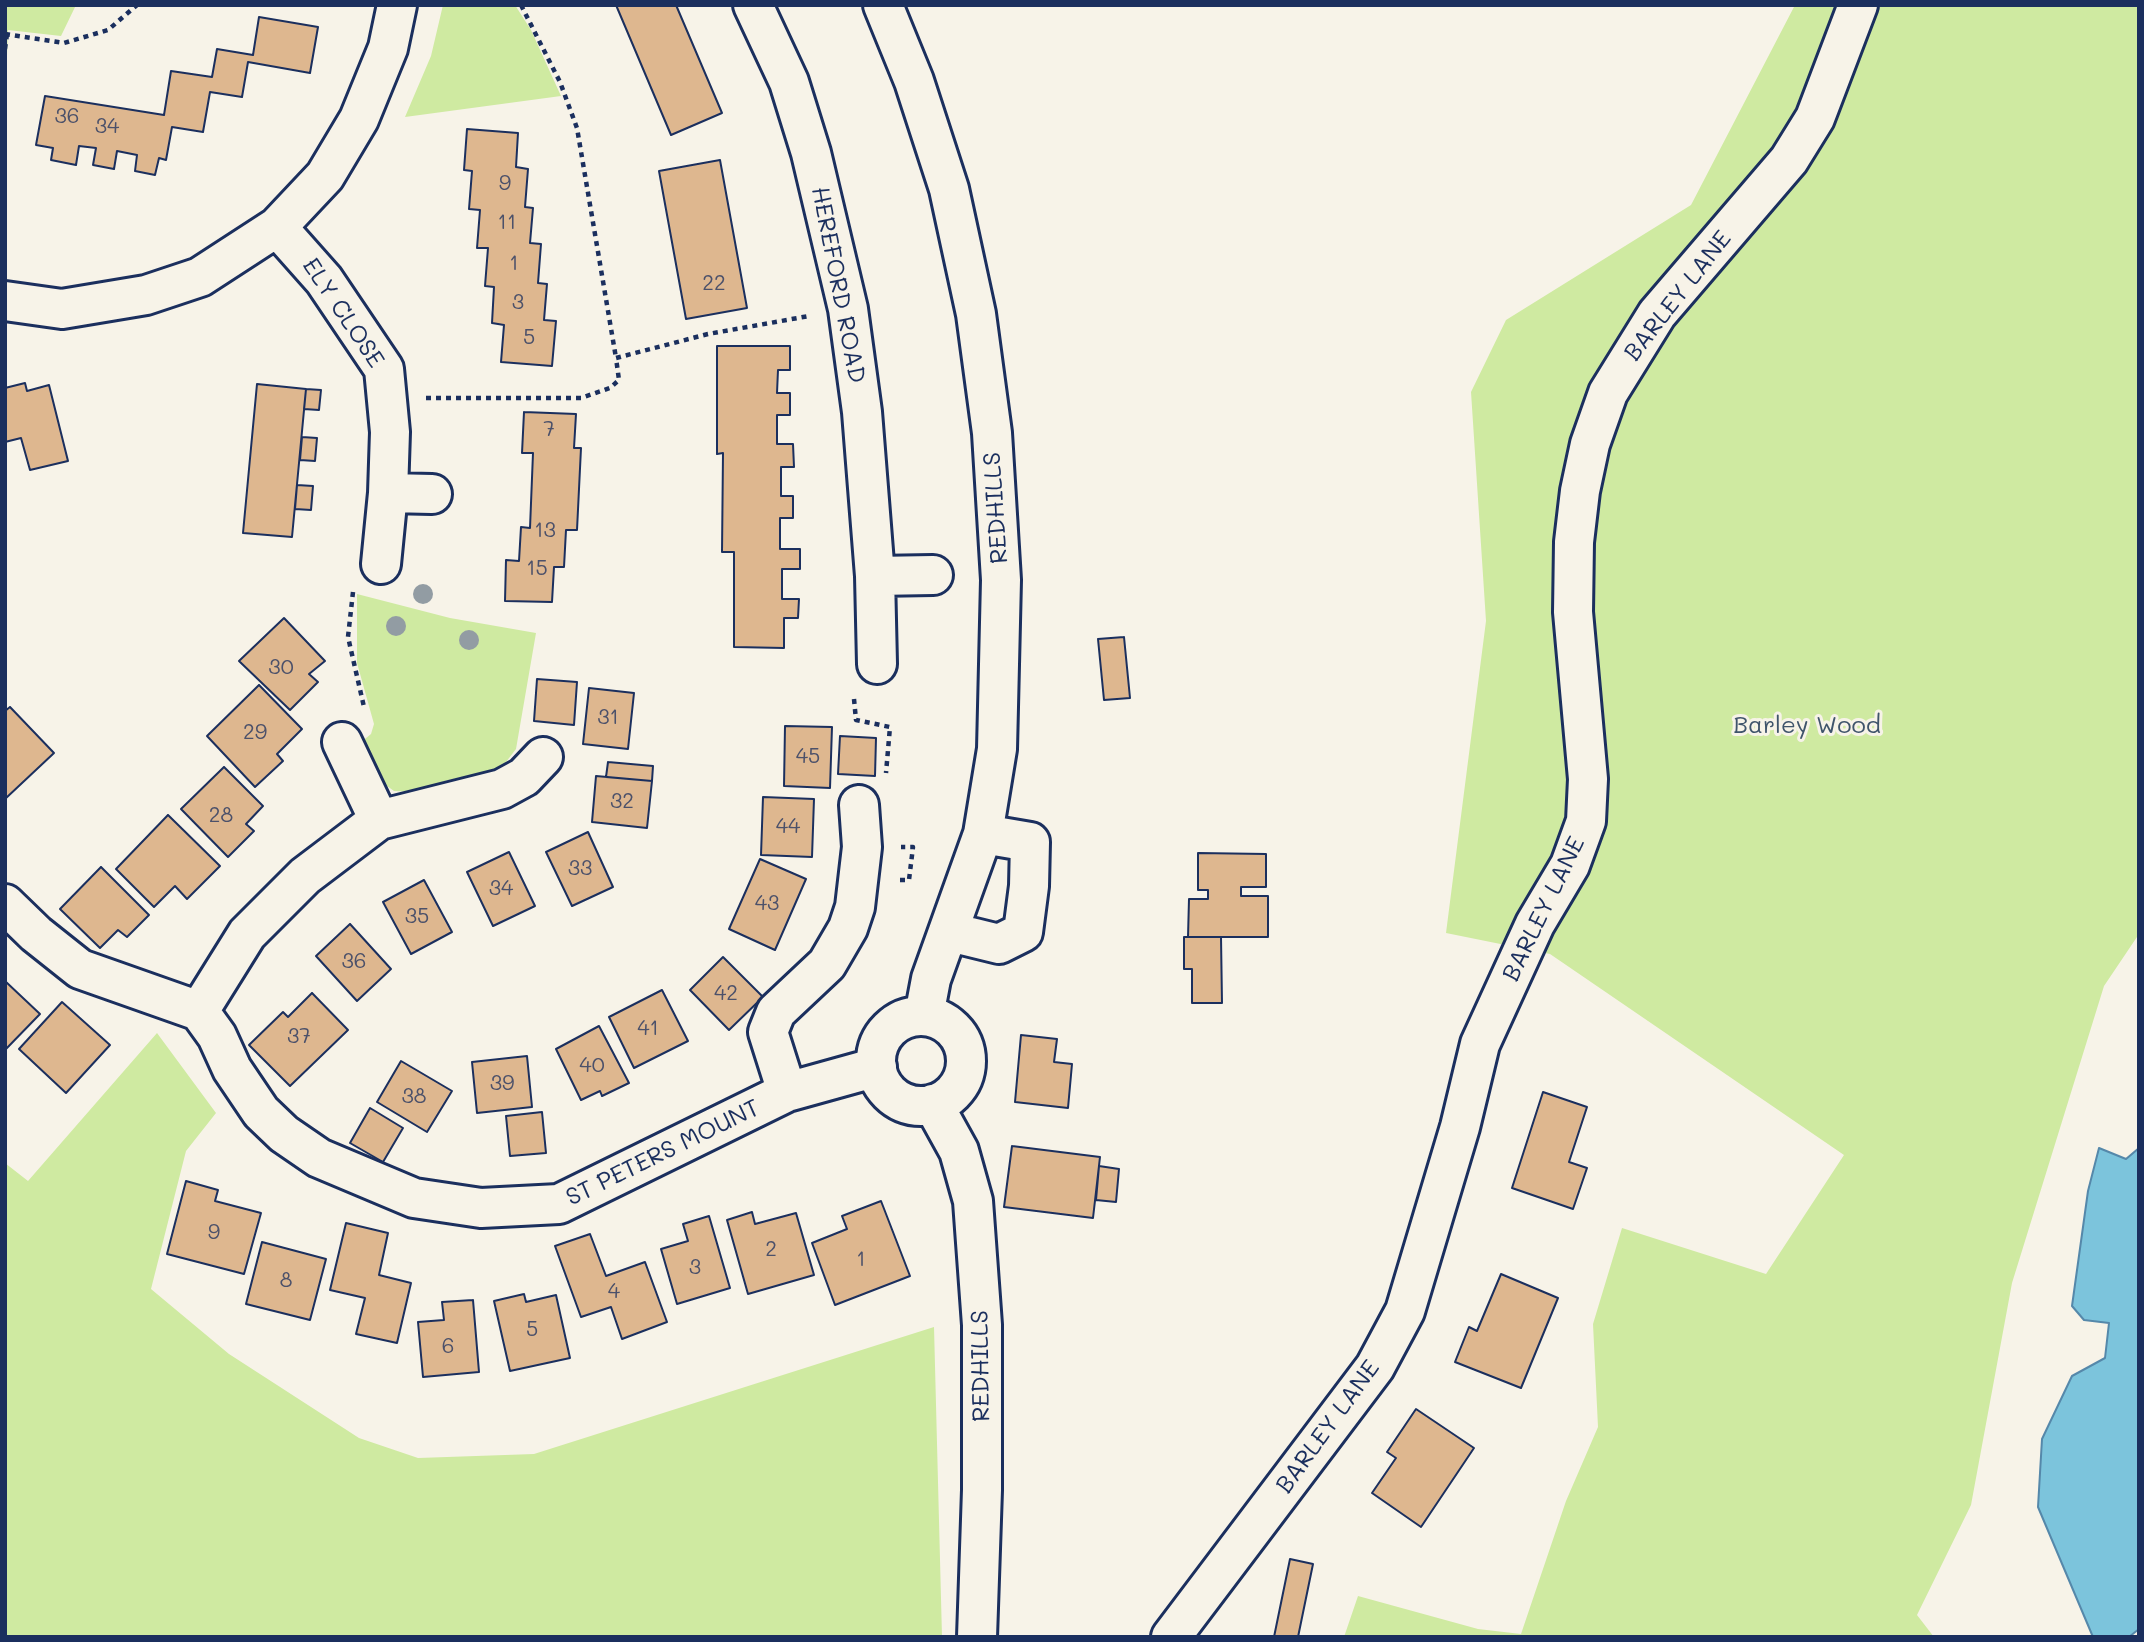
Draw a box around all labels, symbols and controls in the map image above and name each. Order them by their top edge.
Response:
house number: 36 [55,104,79,130]
house number: 34 [95,114,119,140]
house number: 9 [499,171,511,197]
street label: HEREFORD ROAD [805,184,871,386]
house number: 11 [498,210,516,236]
street label: BARLEY LANE [1618,225,1738,367]
house number: 1 [509,251,519,277]
street label: ELY CLOSE [296,253,390,373]
house number: 22 [702,271,726,297]
house number: 3 [512,290,524,316]
house number: 5 [523,325,535,351]
house number: 7 [543,417,555,443]
street label: REDHILLS [978,451,1014,565]
house number: 13 [534,518,556,544]
house number: 15 [526,556,548,582]
house number: 30 [268,655,294,681]
house number: 31 [597,705,619,731]
park label: Barley Wood [1733,712,1881,740]
house number: 29 [243,720,267,746]
house number: 45 [796,744,820,770]
house number: 32 [610,789,634,815]
house number: 28 [209,803,233,829]
house number: 44 [776,814,800,840]
street label: BARLEY LANE [1497,832,1591,986]
house number: 33 [568,856,592,882]
house number: 34 [489,876,513,902]
house number: 43 [755,891,779,917]
house number: 35 [405,904,429,930]
house number: 36 [342,949,366,975]
house number: 42 [714,981,738,1007]
house number: 41 [637,1016,659,1042]
house number: 37 [287,1024,311,1050]
house number: 40 [579,1053,605,1079]
house number: 39 [490,1071,514,1097]
house number: 38 [401,1084,427,1110]
street label: ST PETERS MOUNT [561,1094,765,1212]
house number: 9 [208,1220,220,1246]
house number: 2 [765,1237,777,1263]
house number: 1 [856,1247,866,1273]
house number: 3 [689,1255,701,1281]
house number: 8 [280,1268,292,1294]
house number: 4 [608,1279,620,1305]
street label: REDHILLS [966,1310,996,1422]
house number: 5 [526,1317,538,1343]
house number: 6 [442,1334,454,1360]
street label: BARLEY LANE [1270,1355,1386,1499]

